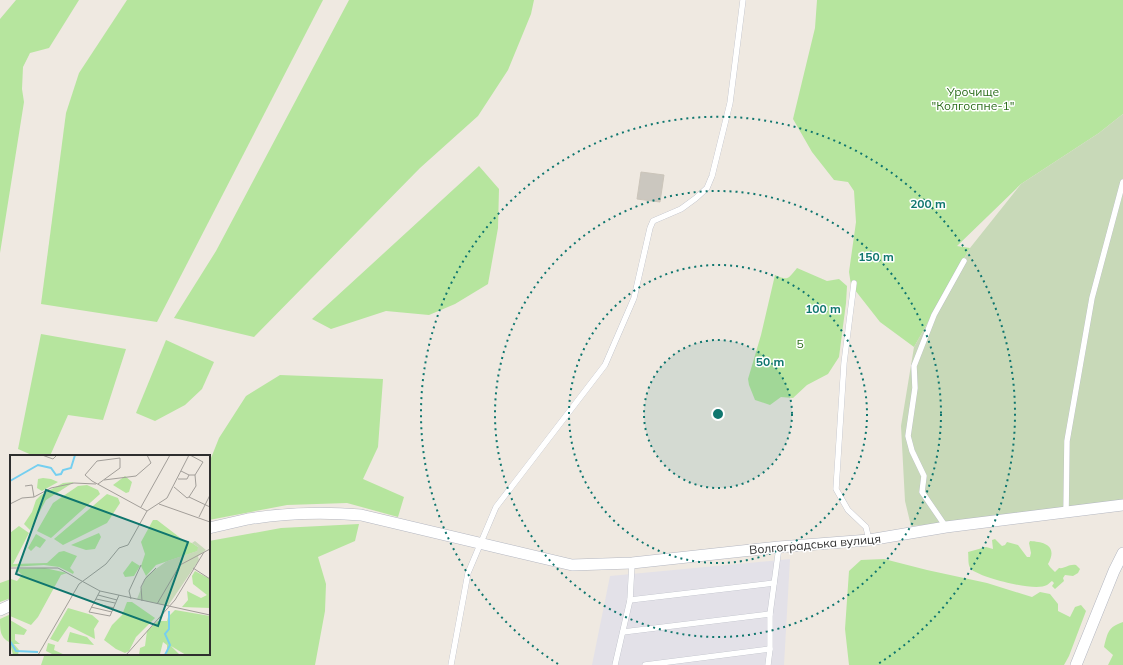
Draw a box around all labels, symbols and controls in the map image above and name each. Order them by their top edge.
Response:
park label: Урочище "Колгоспне-1" [932,84,1014,113]
text: 200 m [910,196,946,211]
text: 150 m [858,249,894,264]
text: 100 m [805,301,841,316]
park label: 5 [796,336,804,351]
text: 50 m [756,354,784,369]
centre of rings [711,407,725,421]
inset map [10,455,210,655]
street label: Волгоградська вулиця [749,531,881,557]

